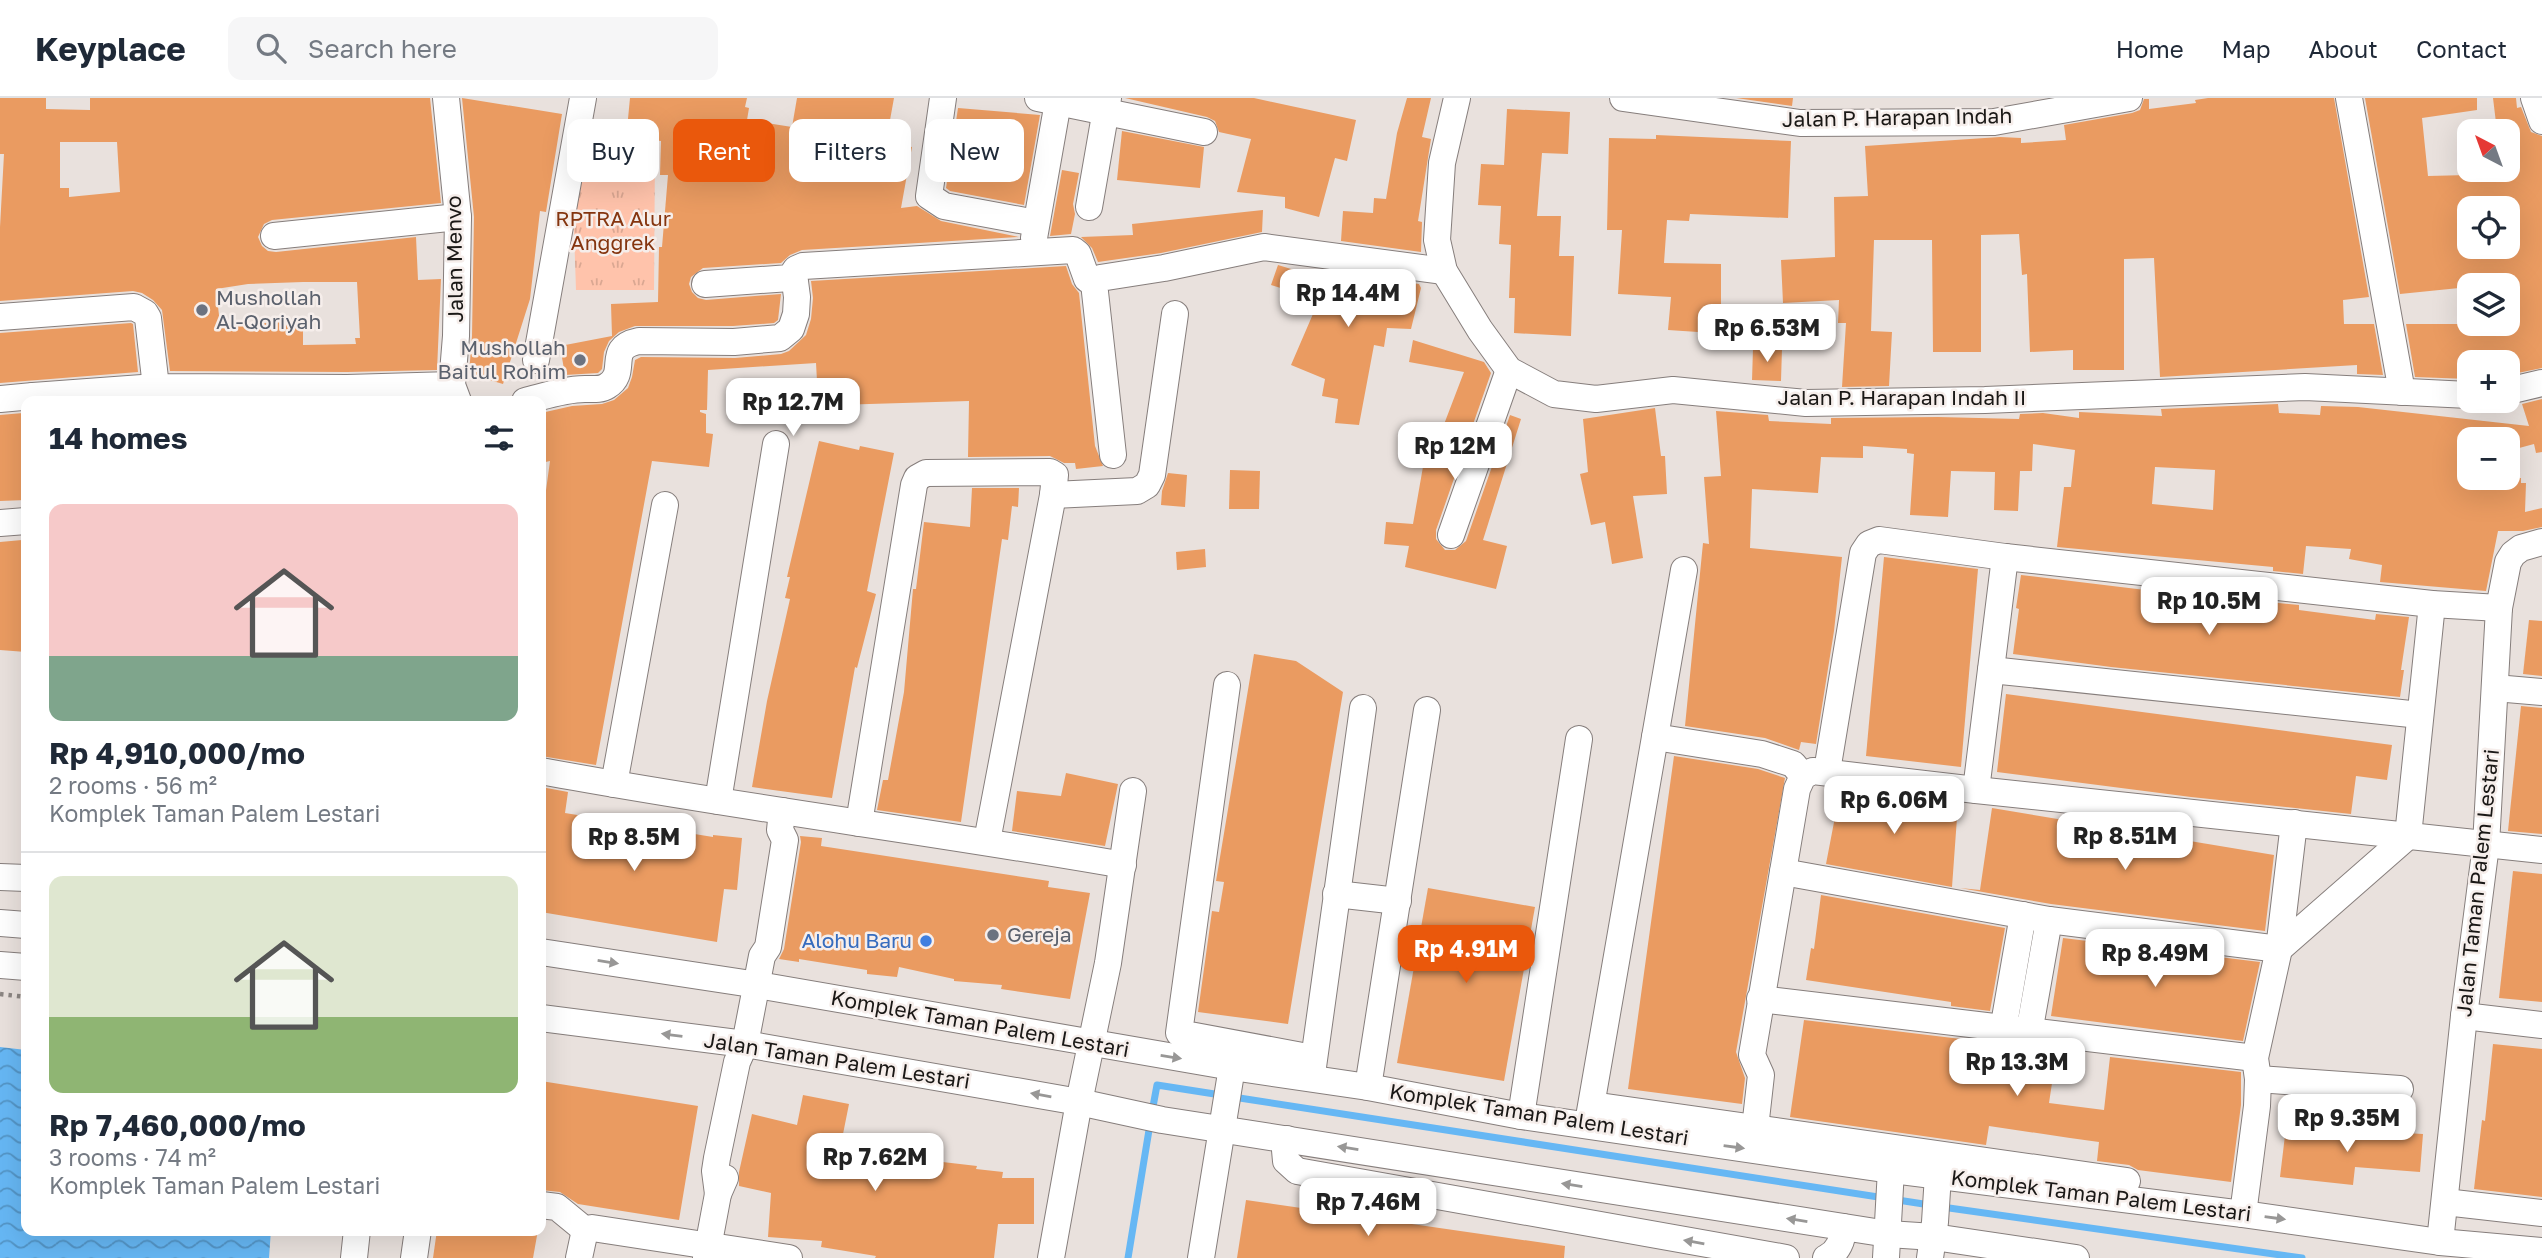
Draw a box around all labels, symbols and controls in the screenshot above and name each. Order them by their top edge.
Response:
search box [228,17,718,80]
text: Keyplace [35,29,186,68]
icon: search [252,29,290,67]
text: Search here [308,33,457,64]
text: Home [2116,34,2184,63]
text: Map [2222,34,2271,63]
text: About [2309,34,2378,63]
text: Contact [2416,34,2507,63]
street label: Jalan P. Harapan Indah [1782,102,2012,132]
chip: Buy [567,119,659,182]
chip: Rent [673,119,775,182]
chip: Filters [789,119,911,182]
chip: New [925,119,1024,182]
north arrow [2457,119,2520,182]
map controls [2457,119,2520,490]
street label: Jalan Menvo [440,195,468,323]
button: locate [2457,196,2520,259]
park label: RPTRA Alur Anggrek [555,205,671,255]
pin: Rp 14.4M [1276,270,1420,329]
button: layers [2457,273,2520,336]
text: Rp 14.4M [1296,278,1400,306]
place label: Mushollah Al-Qoriyah [216,284,322,334]
marker: Mushollah Al-Qoriyah [194,302,210,318]
pin: Rp 6.53M [1695,304,1839,364]
text: Rp 6.53M [1714,313,1820,341]
place label: Mushollah Baitul Rohim [438,334,566,384]
button: + [2457,350,2520,413]
marker: Mushollah Baitul Rohim [572,352,588,368]
pin: Rp 12.7M [721,378,865,438]
street label: Jalan P. Harapan Indah II [1778,384,2026,410]
text: Rp 12.7M [742,387,844,415]
icon: filters [480,419,518,457]
text: 14 homes [49,420,188,456]
pin: Rp 12M [1398,422,1512,482]
button: − [2457,427,2520,490]
text: Rp 12M [1414,431,1496,459]
icon: home [221,550,347,676]
pin: Rp 10.5M [2137,578,2281,637]
text: Rp 10.5M [2157,586,2261,614]
text: Rp 4,910,000/mo [49,735,305,771]
street label: Jalan Taman Palem Lestari [2450,748,2504,1018]
text: 2 rooms · 56 m² [49,771,217,799]
pin: Rp 6.06M [1822,776,1966,836]
text: Rp 6.06M [1840,785,1948,813]
text: Komplek Taman Palem Lestari [49,799,381,827]
pin: Rp 8.51M [2053,812,2197,872]
pin: Rp 8.5M [569,814,699,873]
text: Rp 8.51M [2073,821,2177,849]
text: Rp 8.5M [588,822,680,850]
place label: Gereja [1007,921,1072,947]
icon: home [221,922,347,1048]
pin: Rp 4.91M [1394,926,1538,985]
place label: Alohu Baru [802,927,912,953]
marker: Gereja [985,927,1001,943]
pin: Rp 8.49M [2083,930,2227,989]
marker: Alohu Baru [918,933,934,949]
text: Rp 4.91M [1414,934,1518,962]
text: Rp 8.49M [2101,938,2209,966]
one-way arrow [597,957,619,968]
street label: Komplek Taman Palem Lestari [829,984,1131,1062]
street label: Jalan Taman Palem Lestari [702,1026,972,1094]
one-way arrow [661,1029,683,1040]
pin: Rp 13.3M [1945,1038,2089,1098]
text: Rp 13.3M [1965,1047,2069,1075]
one-way arrow [1160,1052,1182,1063]
street label: Komplek Taman Palem Lestari [1388,1077,1691,1151]
one-way arrow [1030,1090,1052,1101]
pin: Rp 9.35M [2275,1094,2419,1154]
text: Rp 9.35M [2294,1103,2400,1131]
text: Rp 7,460,000/mo [49,1107,306,1143]
pin: Rp 7.62M [803,1134,947,1193]
text: Rp 7.62M [823,1142,927,1170]
one-way arrow [1336,1142,1358,1153]
one-way arrow [1723,1142,1745,1153]
text: 3 rooms · 74 m² [49,1143,216,1171]
street label: Komplek Taman Palem Lestari [1949,1164,2253,1226]
text: Komplek Taman Palem Lestari [49,1171,381,1199]
pin: Rp 7.46M [1296,1178,1440,1238]
one-way arrow [1561,1179,1583,1190]
text: Rp 7.46M [1315,1187,1421,1215]
one-way arrow [2264,1213,2286,1224]
one-way arrow [1786,1214,1808,1225]
one-way arrow [1683,1236,1705,1247]

